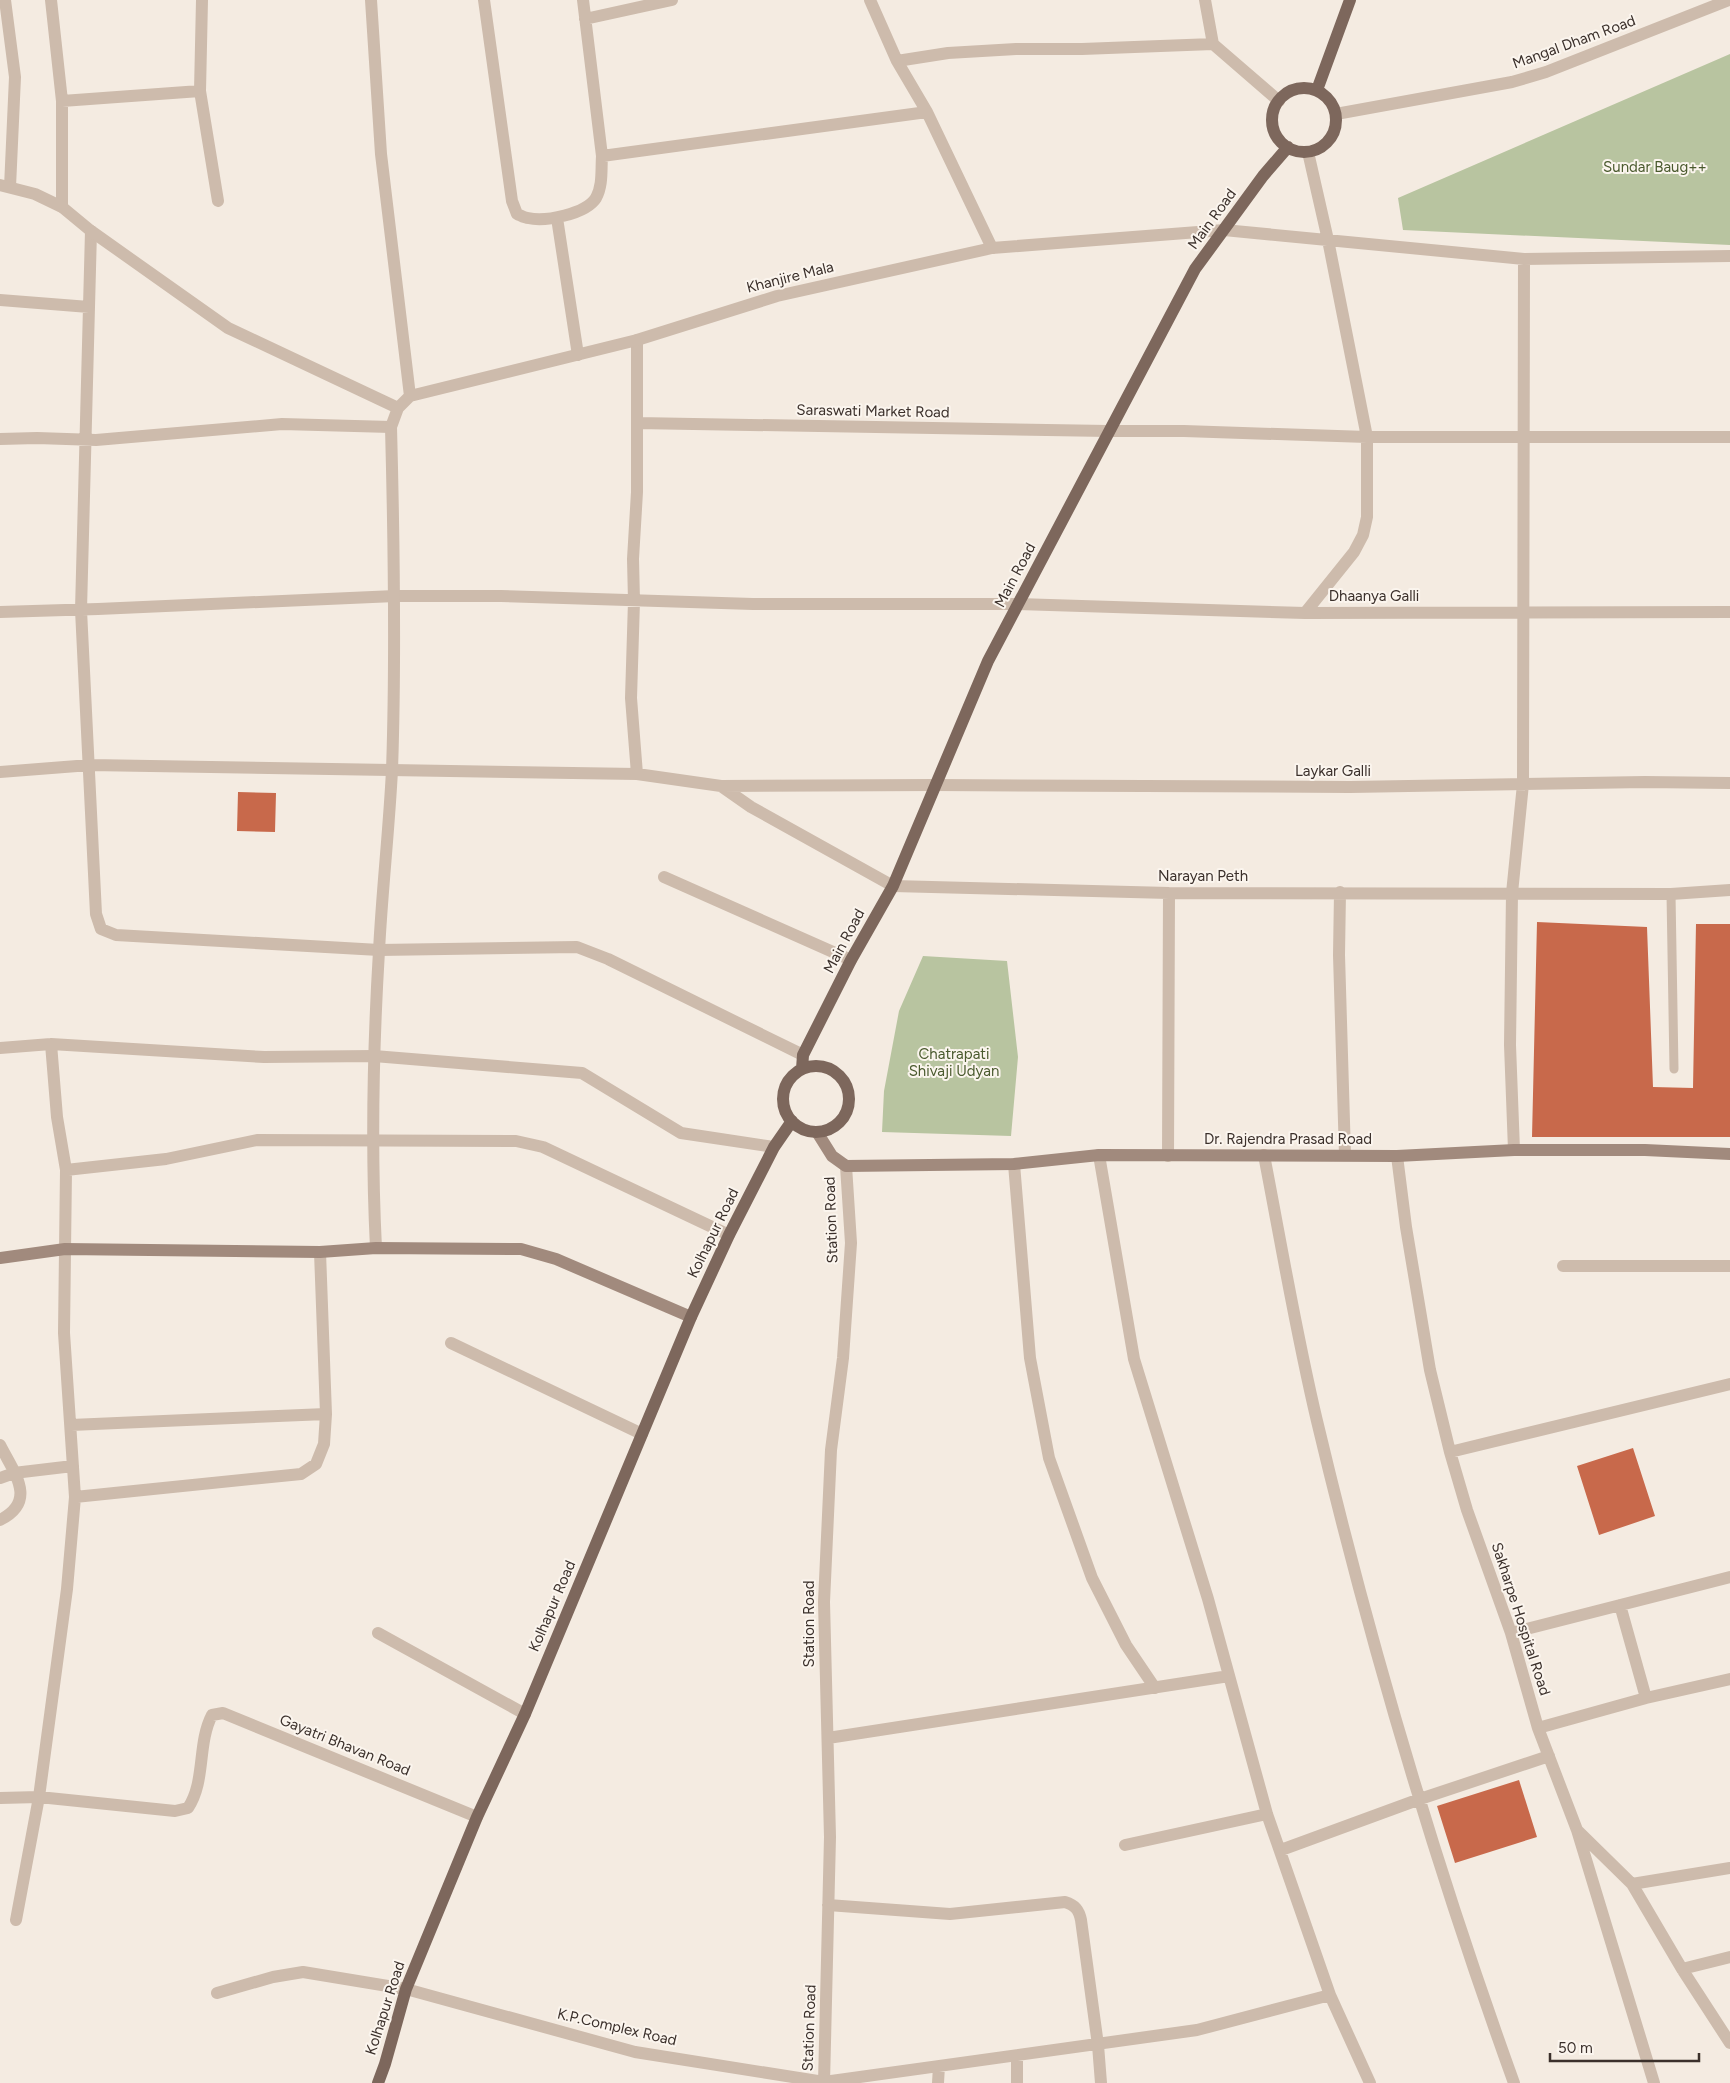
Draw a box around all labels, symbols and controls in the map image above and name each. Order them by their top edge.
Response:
street label: Mangal Dham Road [1510,11,1638,73]
park label: Sundar Baug++ [1603,158,1707,176]
street label: Main Road [1184,185,1240,253]
street label: Khanjire Mala [744,257,836,297]
street label: Saraswati Market Road [796,401,950,421]
street label: Main Road [991,540,1039,610]
street label: Dhaanya Galli [1329,587,1419,605]
street label: Laykar Galli [1295,762,1371,780]
street label: Narayan Peth [1158,867,1248,885]
street label: Main Road [820,906,868,976]
park label: Chatrapati Shivaji Udyan [909,1045,999,1080]
street label: Dr. Rajendra Prasad Road [1204,1130,1372,1148]
street label: Station Road [820,1176,842,1264]
street label: Kolhapur Road [684,1185,742,1281]
street label: Sakharpe Hospital Road [1488,1540,1554,1698]
street label: Kolhapur Road [525,1558,579,1654]
street label: Station Road [800,1581,818,1667]
street label: Gayatri Bhavan Road [277,1711,413,1779]
street label: Kolhapur Road [361,1959,409,2057]
street label: Station Road [798,1984,820,2072]
street label: K.P.Complex Road [556,2005,678,2049]
scale bar [1550,2030,1699,2062]
text: 50 m [1558,2039,1593,2057]

